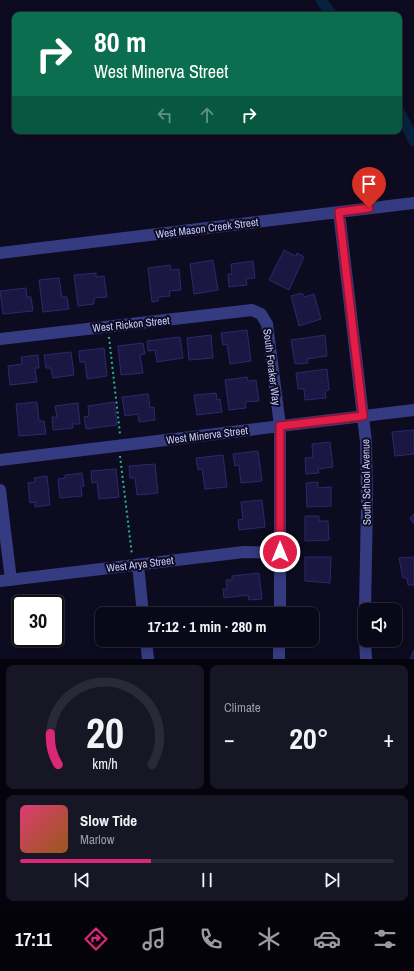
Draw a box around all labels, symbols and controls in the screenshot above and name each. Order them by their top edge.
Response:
text: 80 m [94,23,146,61]
icon: right [28,28,80,80]
text: West Minerva Street [94,59,228,84]
icon: left [154,104,176,126]
icon: ahead [196,104,218,126]
icon: right [238,104,260,126]
pin [352,167,386,208]
icon: arrive [358,173,380,195]
street label: West Mason Creek Street [155,215,260,241]
street label: West Rickon Street [92,313,171,335]
street label: South Foraker Way [260,328,284,407]
street label: West Minerva Street [165,423,249,447]
street label: South School Avenue [358,439,374,525]
position arrow [259,531,301,573]
street label: West Arya Street [106,553,175,575]
speed limit sign: 30 [12,595,64,647]
map controls [358,603,402,647]
button: sound [358,603,402,647]
text: 17:12 · 1 min · 280 m [148,616,266,637]
text: Climate [224,699,261,716]
text: 20 [86,705,124,761]
text: 20° [289,718,329,758]
text: − [224,724,235,754]
text: + [383,724,394,754]
text: km/h [92,754,118,773]
text: Slow Tide [80,810,137,831]
text: Marlow [80,831,114,848]
icon: previous [71,869,93,891]
icon: pause [196,869,218,891]
icon: next [321,869,343,891]
icon: directions [82,925,110,953]
icon: music [140,925,168,953]
icon: phone [197,925,225,953]
icon: climate [255,925,283,953]
icon: car [313,925,341,953]
icon: filters [371,925,399,953]
text: 17:11 [15,927,52,952]

